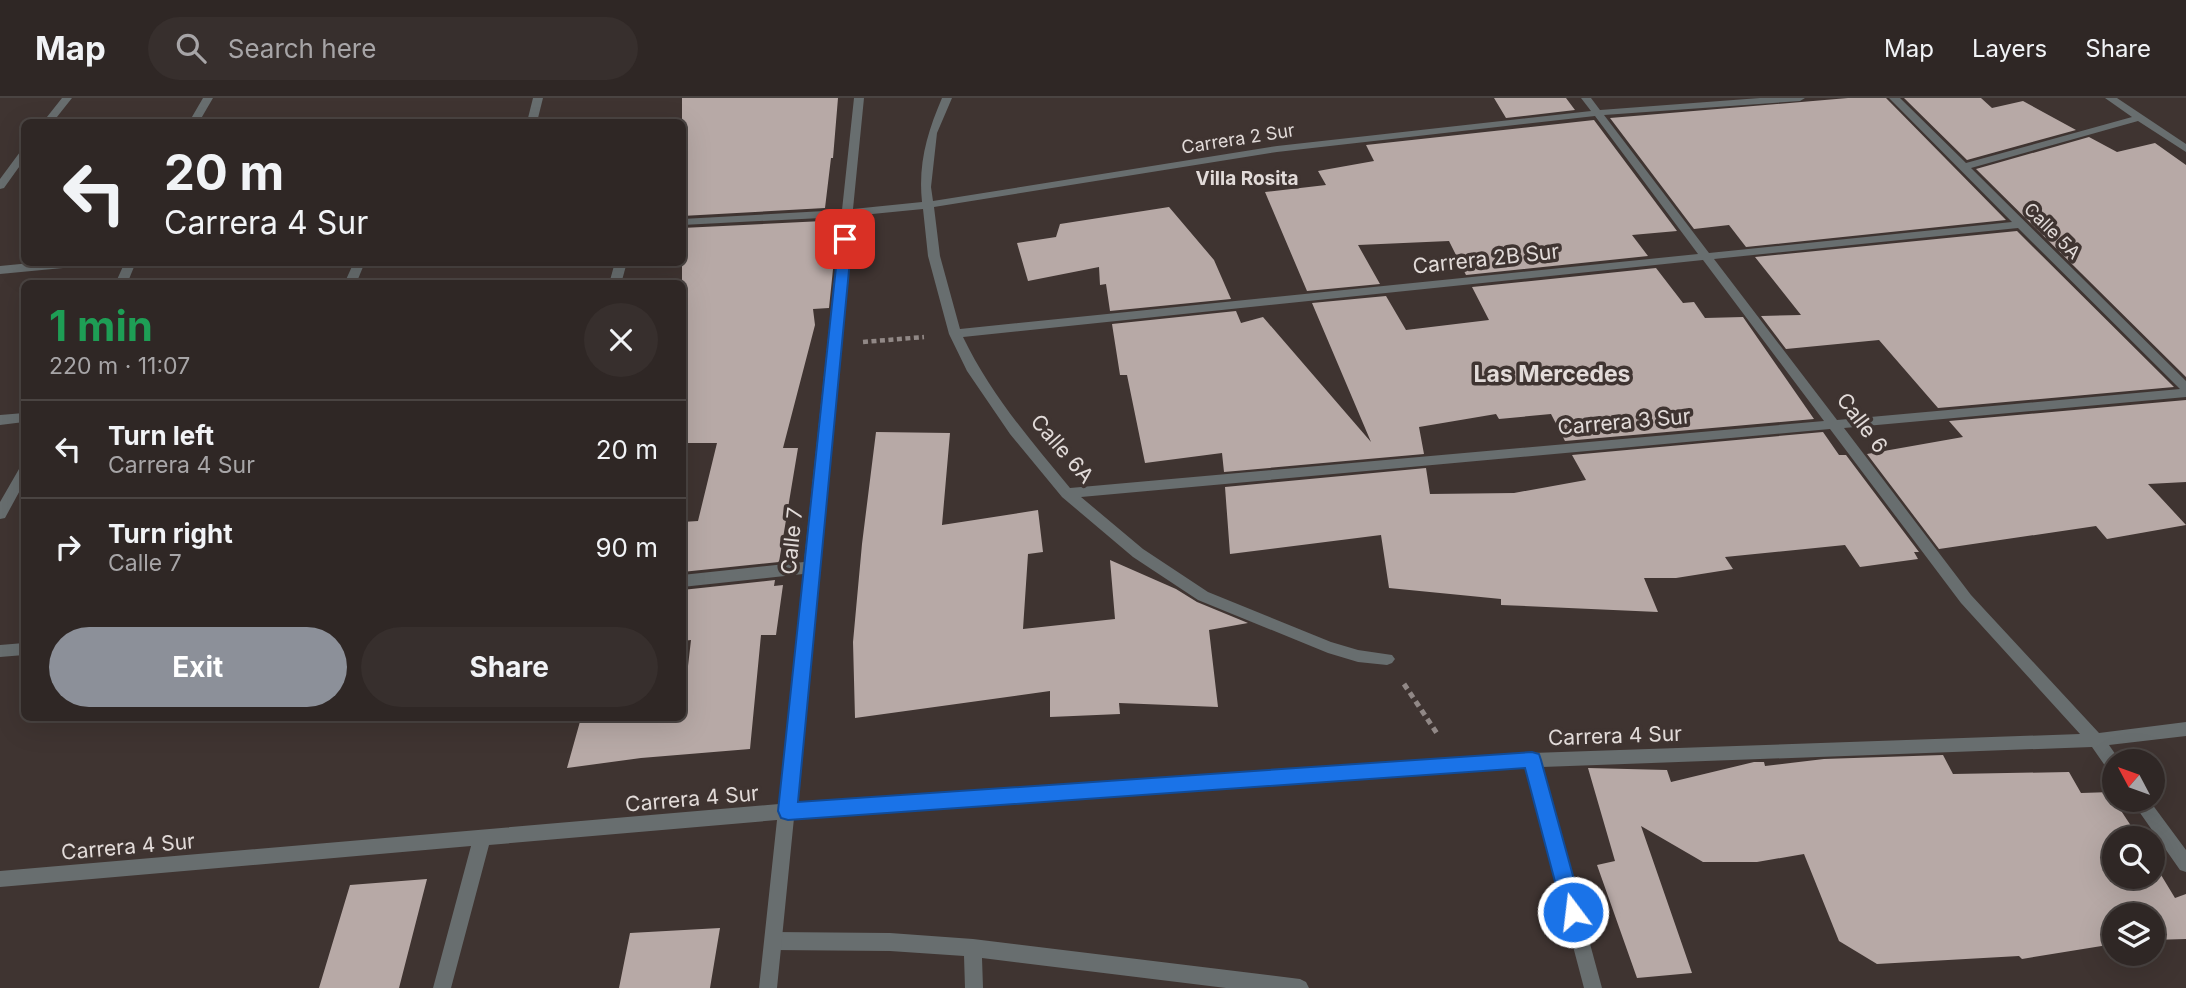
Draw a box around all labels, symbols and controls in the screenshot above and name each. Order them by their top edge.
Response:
search box [148,17,638,80]
text: Map [35,28,106,68]
icon: search [172,29,210,67]
text: Search here [228,33,376,64]
text: Map [1884,34,1934,63]
text: Layers [1972,34,2047,63]
text: Share [2085,34,2151,63]
street label: Carrera 2 Sur [1180,119,1296,158]
text: 20 m [164,143,284,202]
icon: left [49,147,140,238]
district label: Villa Rosita [1196,167,1298,190]
street label: Calle 5A [2020,198,2085,263]
text: Carrera 4 Sur [164,203,368,242]
pin [815,209,875,269]
icon: arrive [826,220,864,258]
street label: Carrera 2B Sur [1412,238,1560,279]
text: 1 min [49,300,153,351]
button: close [584,303,658,377]
text: 220 m · 11:07 [49,352,190,380]
district label: Las Mercedes [1474,360,1631,388]
street label: Calle 6 [1832,388,1893,458]
street label: Carrera 3 Sur [1556,403,1692,440]
street label: Calle 6A [1026,409,1099,488]
text: Turn left [108,420,214,451]
icon: left [49,430,87,468]
text: 20 m [596,434,658,465]
text: Carrera 4 Sur [108,451,255,479]
street label: Calle 7 [776,506,807,576]
text: Turn right [108,518,233,549]
icon: right [49,528,87,566]
text: 90 m [595,532,658,563]
text: Calle 7 [108,549,182,577]
button: Exit [49,627,347,707]
button: Share [361,627,658,707]
street label: Carrera 4 Sur [1548,721,1682,750]
north arrow [2102,749,2165,812]
map controls [2102,749,2165,966]
street label: Carrera 4 Sur [624,780,760,817]
button: search [2102,826,2165,889]
street label: Carrera 4 Sur [60,828,196,865]
position arrow [1536,875,1610,949]
button: layers [2102,903,2165,966]

